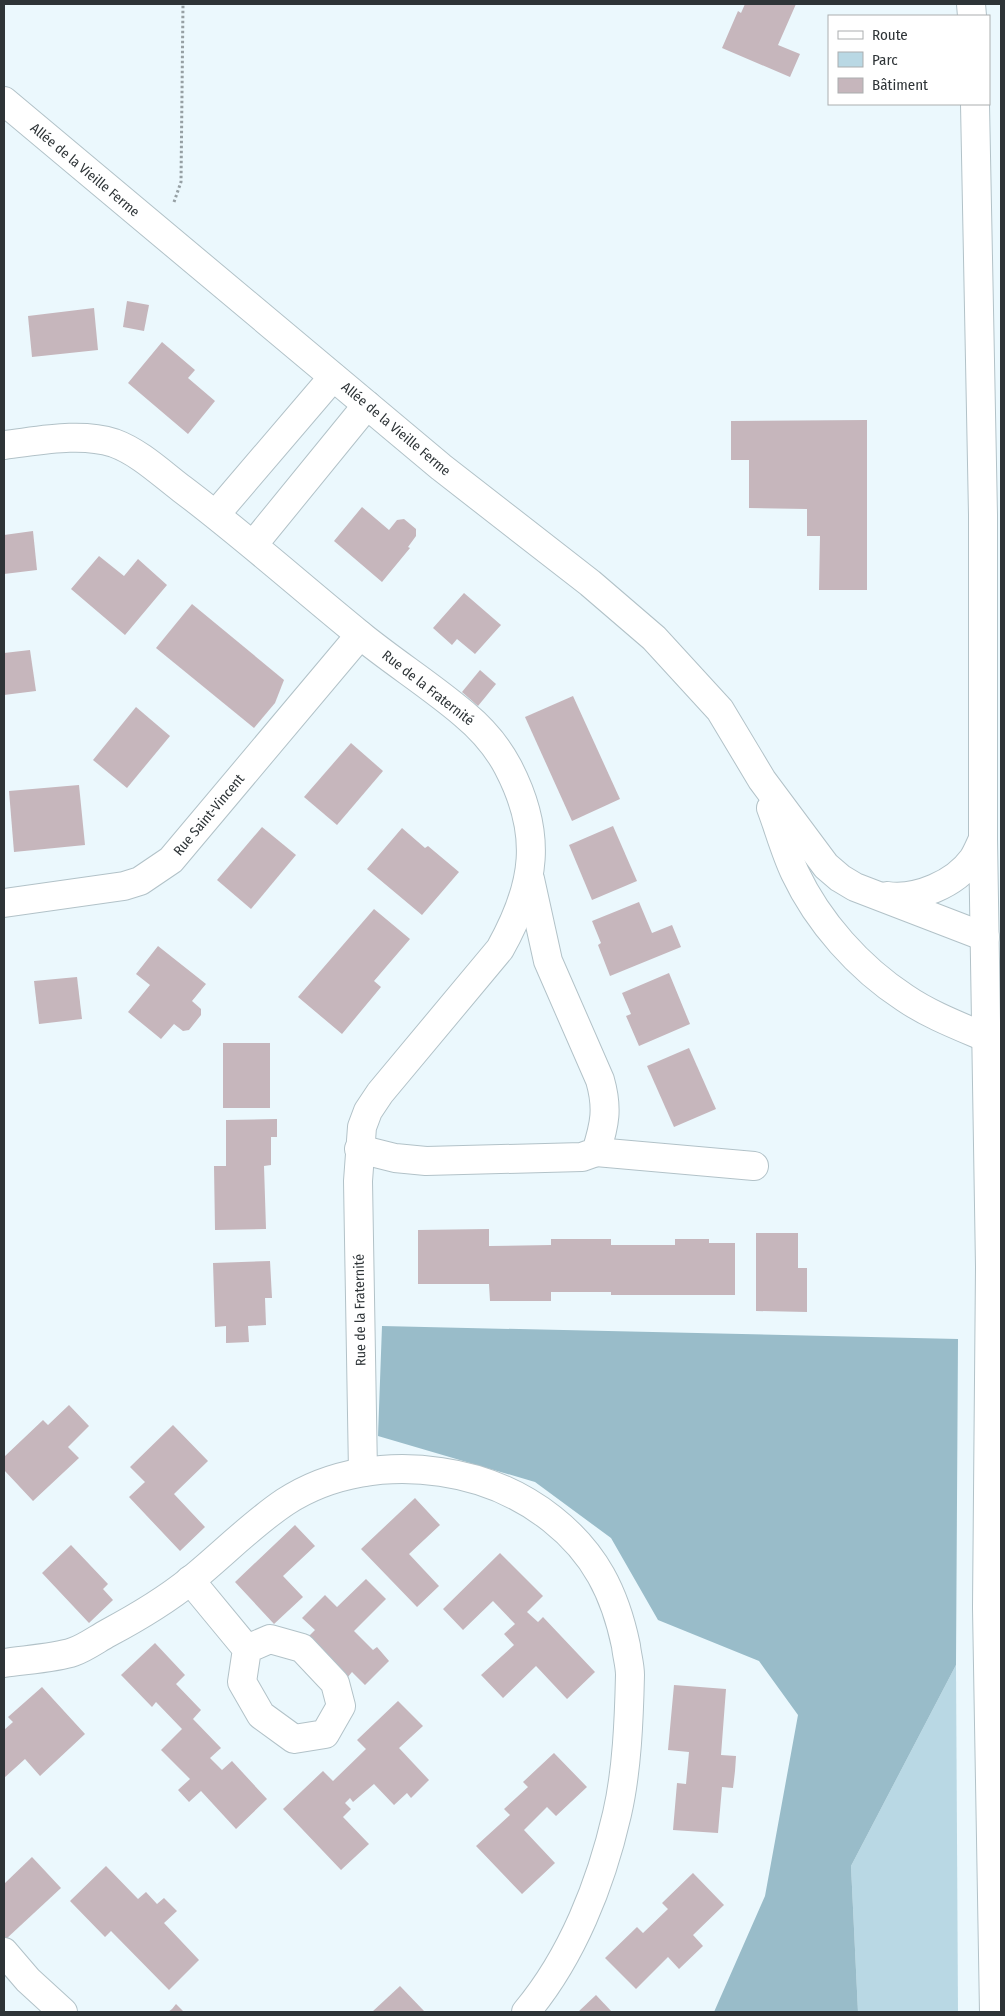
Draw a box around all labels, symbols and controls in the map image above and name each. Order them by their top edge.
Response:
legend [828,15,990,105]
text: Route [872,26,908,44]
text: Parc [872,51,898,69]
text: Bâtiment [872,76,928,94]
street label: Allée de la Vieille Ferme [27,119,143,221]
street label: Allée de la Vieille Ferme [338,378,454,480]
street label: Rue de la Fraternité [379,647,477,729]
street label: Rue Saint-Vincent [170,770,248,859]
street label: Rue de la Fraternité [351,1254,369,1366]

